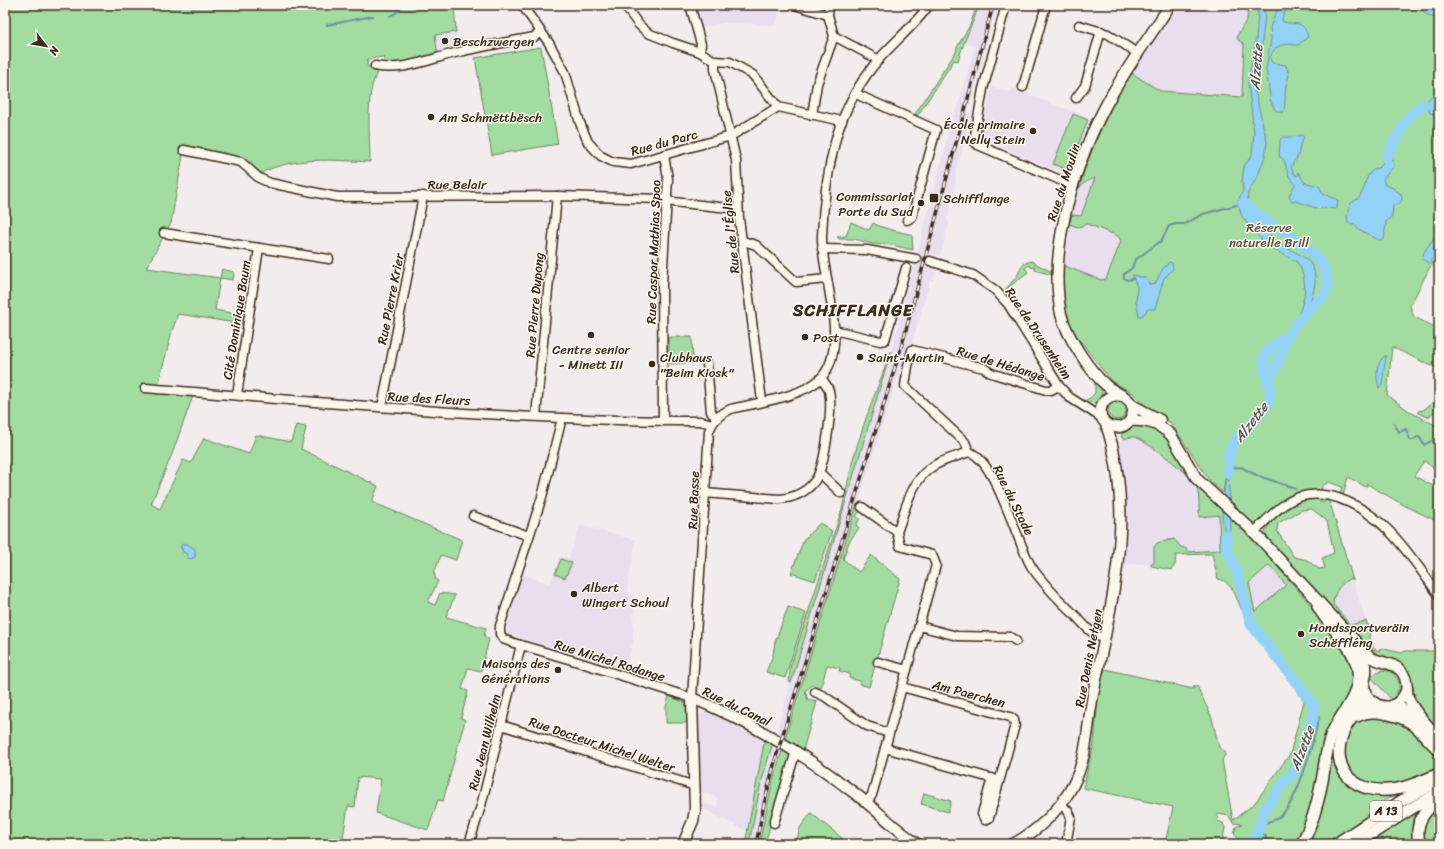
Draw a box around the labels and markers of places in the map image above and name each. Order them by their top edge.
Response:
place label: Beschzwergen [453,30,534,53]
marker: Beschzwergen [440,36,450,46]
place label: Am Schmëttbësch [438,106,542,129]
marker: Am Schmëttbësch [426,112,436,122]
place label: École primaire Nelly Stein [943,113,1025,151]
marker: École primaire Nelly Stein [1028,126,1038,136]
place label: Commissariat Porte du Sud [836,185,914,223]
place label: Schifflange [943,187,1010,210]
marker: Schifflange [928,192,940,204]
marker: Commissariat Porte du Sud [916,198,926,208]
place label: Post [813,326,839,349]
marker: Centre senior - Minett III [586,330,596,340]
marker: Post [800,332,810,342]
place label: Centre senior - Minett III [552,338,630,376]
place label: Clubhaus "Beim Kiosk" [660,346,735,384]
place label: Saint-Martin [868,346,944,369]
marker: Saint-Martin [855,352,865,362]
marker: Clubhaus "Beim Kiosk" [647,359,657,369]
place label: Albert Wingert Schoul [581,576,669,614]
marker: Albert Wingert Schoul [569,589,579,599]
place label: Hondssportveräin Schëffléng [1309,616,1409,654]
marker: Hondssportveräin Schëffléng [1296,629,1306,639]
place label: Maisons des Générations [481,652,550,690]
marker: Maisons des Générations [553,665,563,675]

